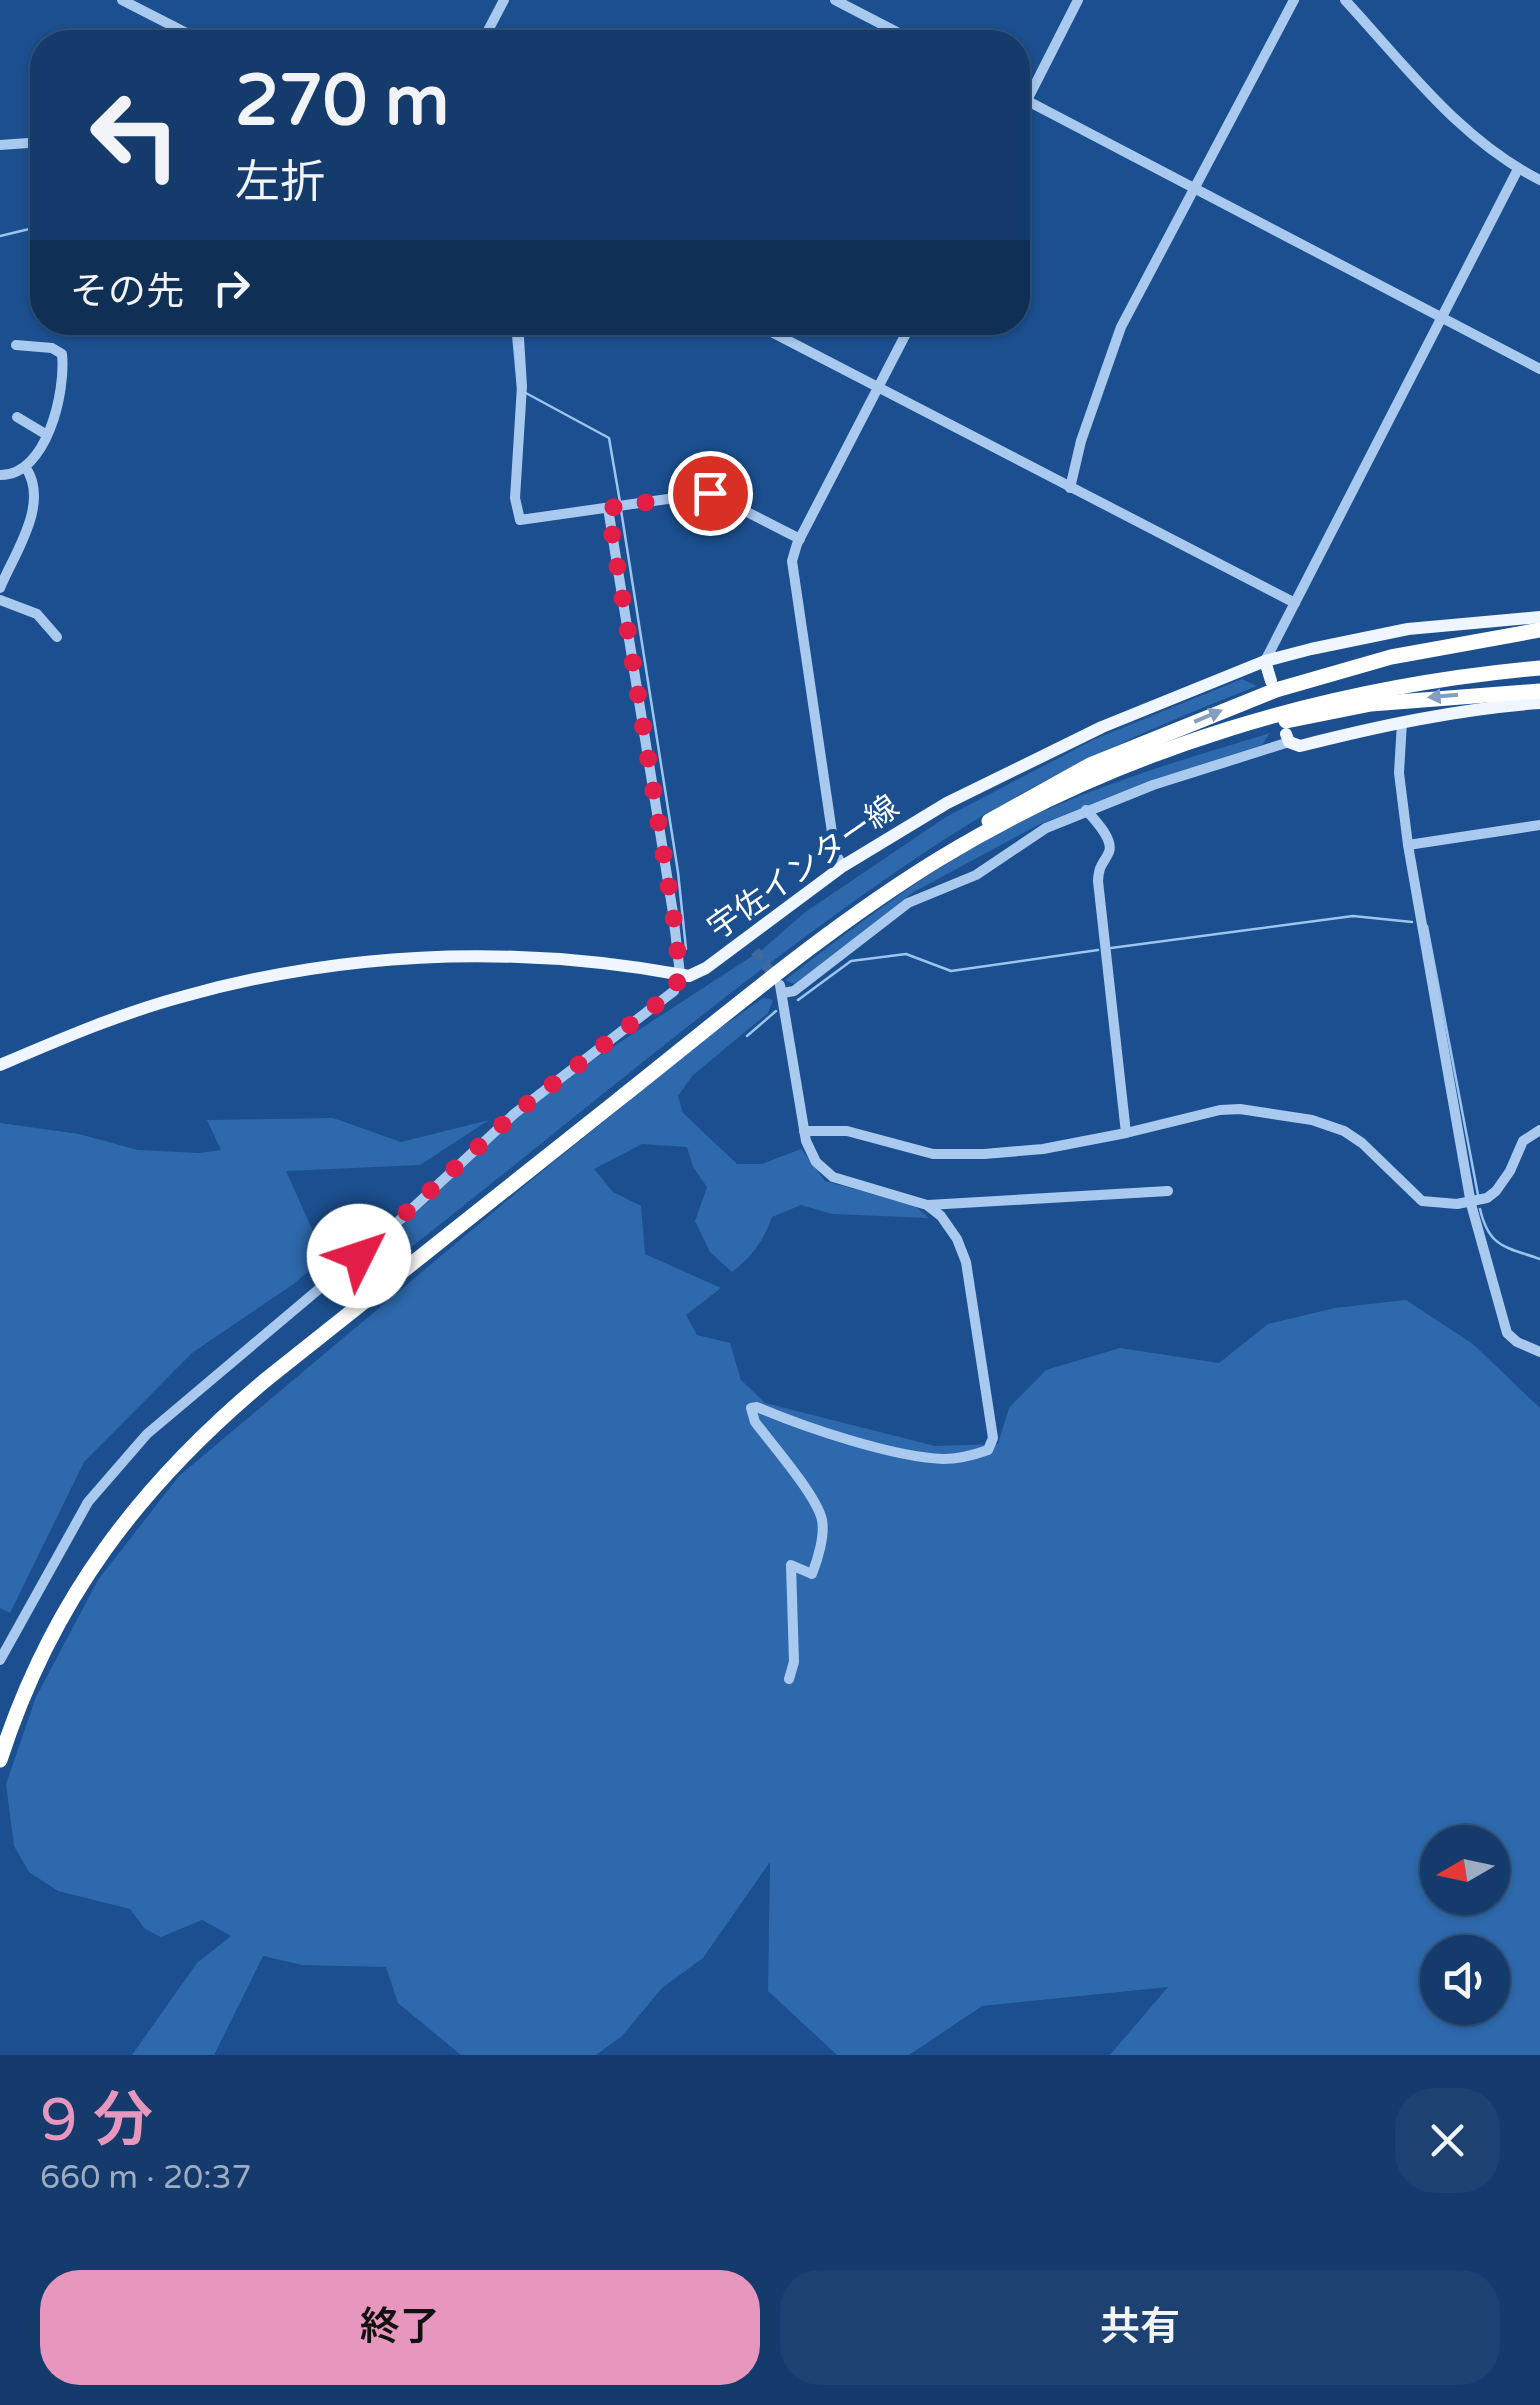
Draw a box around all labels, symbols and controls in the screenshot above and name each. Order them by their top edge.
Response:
text: 270 m [235,60,449,144]
icon: left [70,70,200,200]
text: 左折 [235,156,325,210]
icon: right [204,260,259,315]
text: その先 [70,269,184,315]
pin [668,451,753,536]
icon: arrive [683,466,738,521]
one-way arrow [1426,689,1458,705]
one-way arrow [1193,708,1223,724]
street label: 宇佐インター線 [701,788,906,948]
position arrow [307,1204,411,1308]
north arrow [1420,1825,1510,1915]
map controls [1420,1825,1510,2025]
button: sound [1420,1935,1510,2025]
text: 9 分 [40,2085,153,2157]
button: close [1395,2088,1500,2193]
text: 660 m · 20:37 [40,2159,252,2197]
button: 終了 [40,2270,760,2385]
button: 共有 [780,2270,1500,2385]

